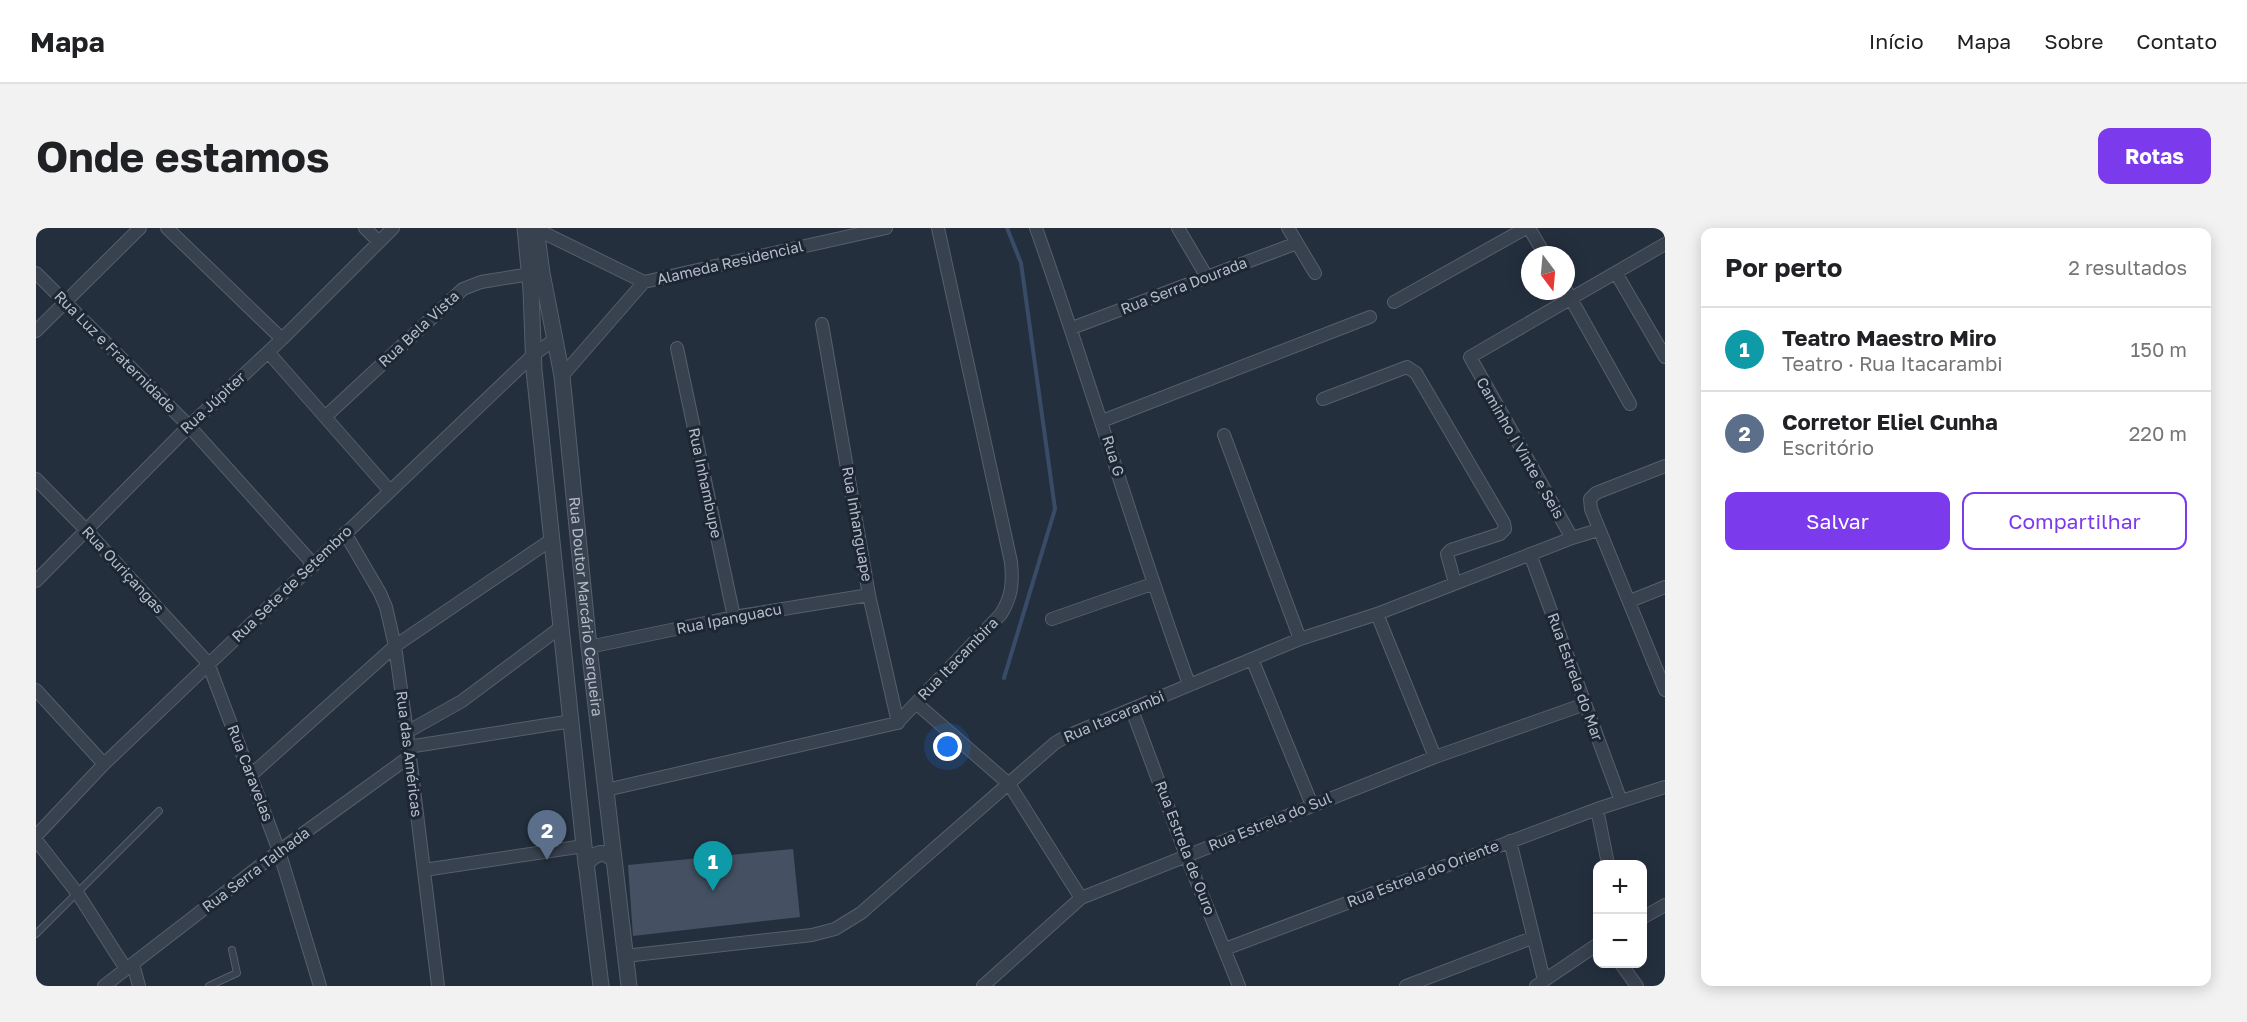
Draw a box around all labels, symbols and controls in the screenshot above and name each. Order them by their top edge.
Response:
text: Mapa [30,25,105,58]
text: Início [1869,28,1924,54]
text: Mapa [1957,28,2011,54]
text: Sobre [2044,28,2103,54]
text: Contato [2136,28,2217,54]
button: Rotas [2098,128,2211,184]
text: Onde estamos [36,131,330,181]
street label: Alameda Residencial [655,236,805,288]
north arrow [1521,246,1575,300]
text: Por perto [1725,252,1842,283]
street label: Rua Serra Dourada [1118,253,1249,317]
text: 2 resultados [2068,255,2187,279]
street label: Rua Bela Vista [374,286,462,370]
street label: Rua Luz e Fraternidade [51,287,181,416]
text: Teatro Maestro Miro [1782,324,1996,351]
text: 1 [1739,337,1750,361]
text: 150 m [2131,337,2187,361]
text: Teatro · Rua Itacarambi [1782,351,2003,375]
street label: Rua Júpiter [176,367,249,437]
street label: Caminho I Vinte e Seis [1473,374,1569,521]
text: Corretor Eliel Cunha [1782,408,1998,435]
text: 2 [1738,421,1751,445]
text: 220 m [2129,421,2187,445]
street label: Rua Inhambupe [685,426,727,540]
street label: Rua G [1099,433,1129,478]
text: Escritório [1782,435,1874,459]
street label: Rua Inhanguape [839,465,877,583]
button: Salvar [1725,492,1950,550]
button: Compartilhar [1962,492,2187,550]
street label: Rua Doutor Marcário Cerqueira [566,496,607,717]
street label: Rua Sete de Setembro [228,521,355,645]
street label: Rua Ouriçangas [79,522,169,617]
street label: Rua Ipanguacu [675,599,783,637]
street label: Rua Estrela do Mar [1544,610,1608,743]
street label: Rua Itacambira [913,613,1001,703]
street label: Rua Itacarambi [1061,687,1167,745]
street label: Rua das Américas [393,690,427,818]
street label: Rua Caravelas [224,722,278,823]
your location [933,732,962,761]
street label: Rua Estrela de Ouro [1152,778,1220,917]
street label: Rua Estrela do Sul [1205,788,1334,854]
pin: 2 [528,810,566,860]
street label: Rua Serra Talhada [198,823,313,915]
street label: Rua Estrela do Oriente [1344,836,1501,910]
pin: 1 [694,842,732,891]
map controls [1593,860,1647,968]
button: + [1593,860,1647,914]
button: − [1593,914,1647,968]

